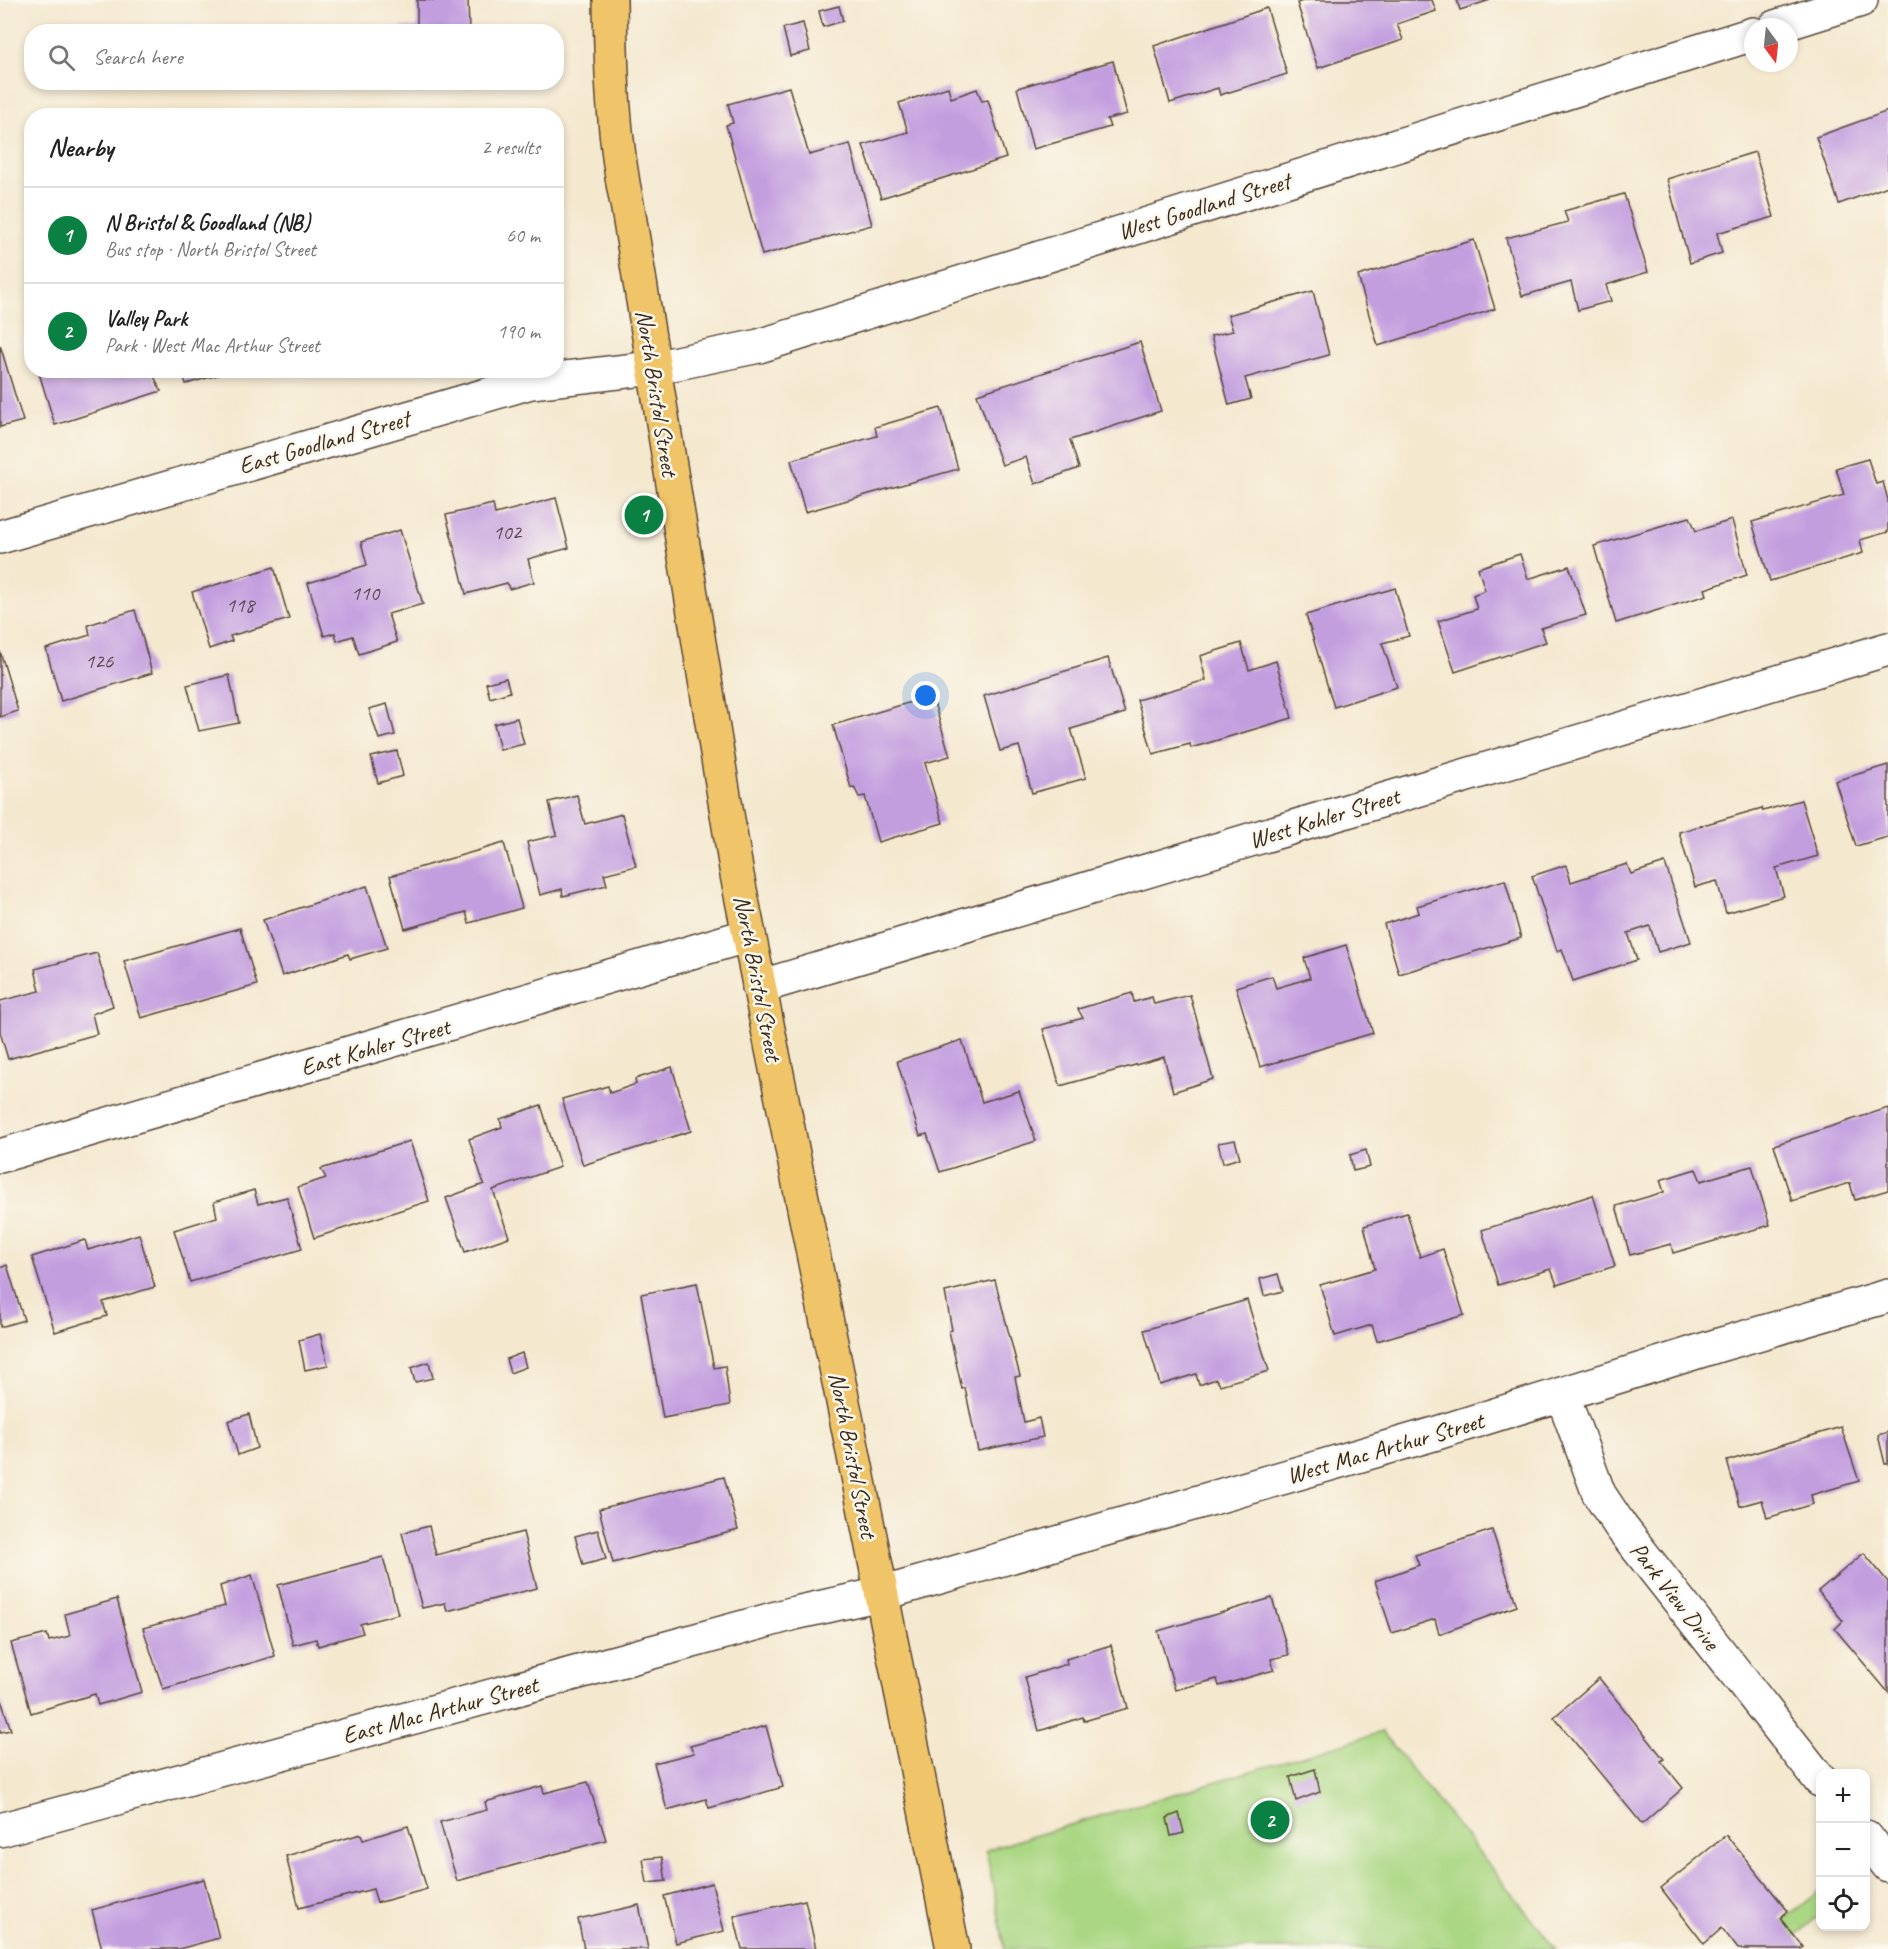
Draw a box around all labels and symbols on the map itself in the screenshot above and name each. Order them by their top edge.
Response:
north arrow [1744,18,1798,72]
street label: West Goodland Street [1114,165,1297,246]
street label: North Bristol Street [629,308,685,480]
street label: East Goodland Street [235,402,416,481]
pin: 1 [624,492,664,538]
house number: 102 [493,519,523,545]
house number: 110 [351,580,381,606]
house number: 118 [226,592,257,618]
house number: 126 [85,648,114,674]
your location [911,681,940,710]
street label: West Kohler Street [1245,780,1405,855]
street label: North Bristol Street [727,893,789,1065]
street label: East Kohler Street [297,1011,455,1083]
street label: North Bristol Street [822,1370,884,1542]
street label: West Mac Arthur Street [1283,1405,1489,1490]
street label: Park View Drive [1623,1536,1728,1658]
street label: East Mac Arthur Street [339,1669,543,1751]
pin: 2 [1250,1798,1290,1842]

